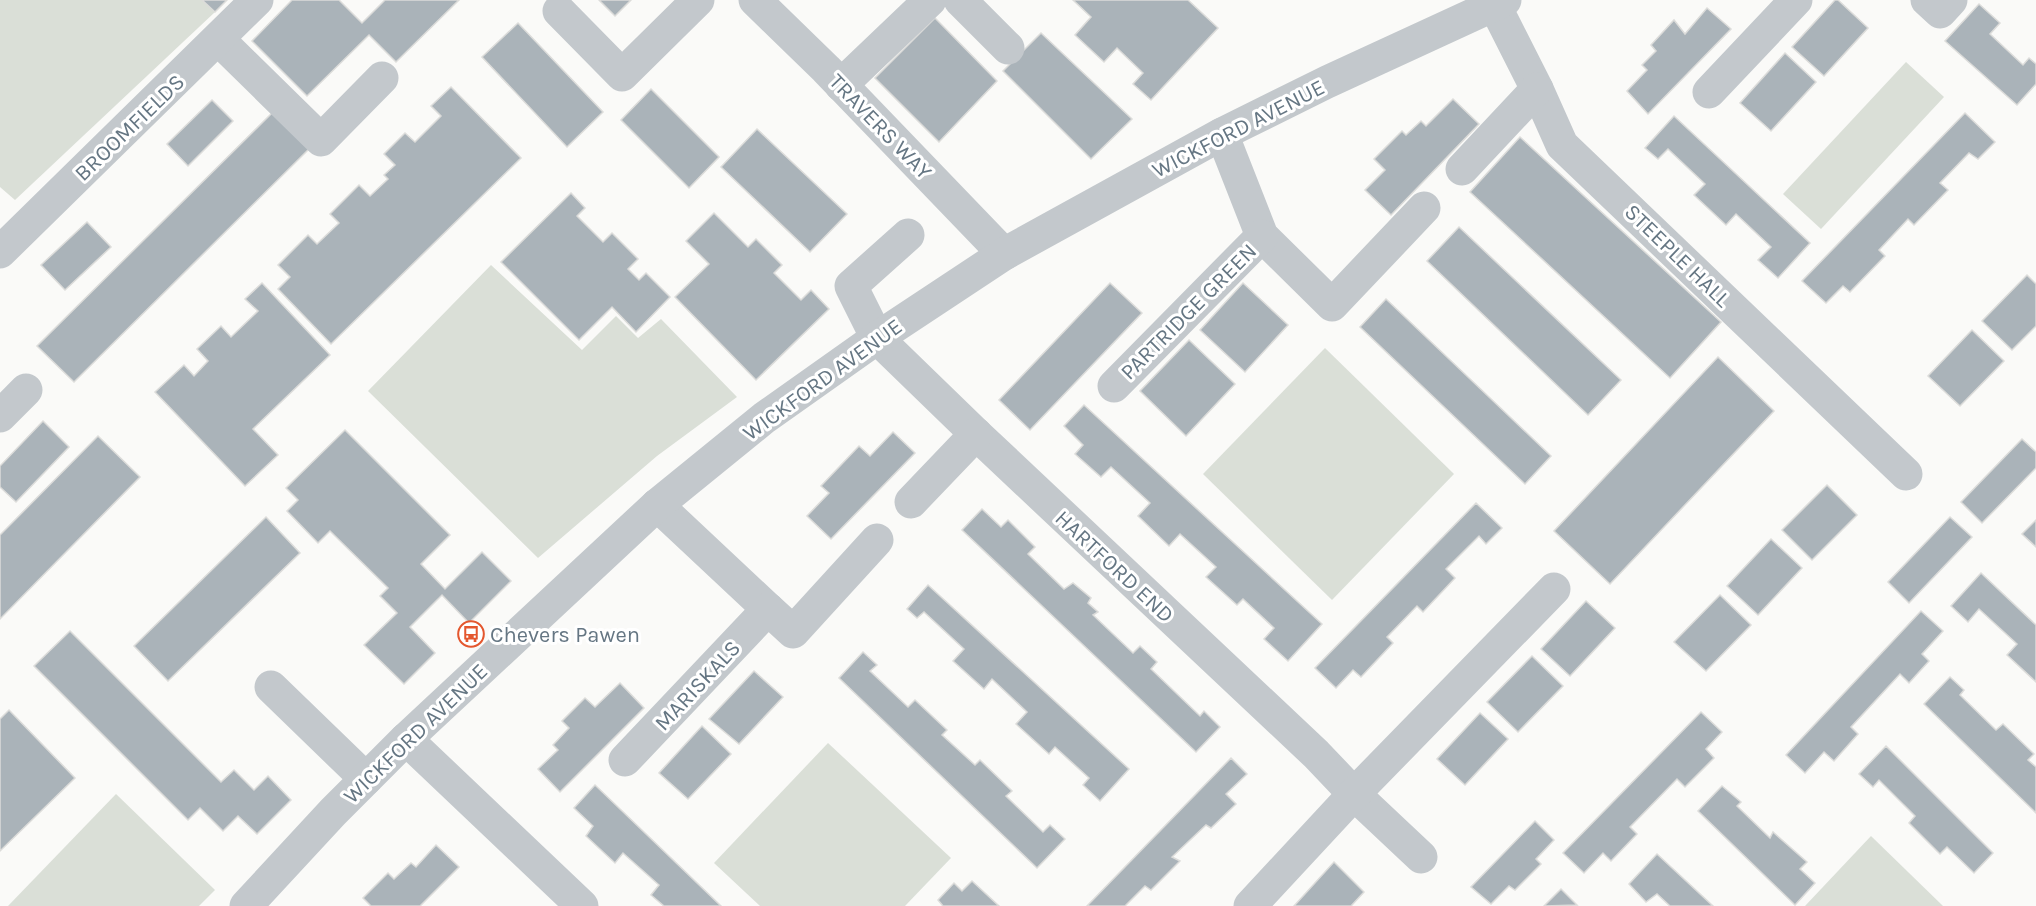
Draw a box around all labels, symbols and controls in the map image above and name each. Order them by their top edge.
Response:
street label: BROOMFIELDS [69,69,190,187]
street label: TRAVERS WAY [824,69,937,185]
street label: WICKFORD AVENUE [1148,74,1329,184]
street label: STEEPLE HALL [1619,199,1736,313]
street label: PARTRIDGE GREEN [1115,238,1262,385]
street label: WICKFORD AVENUE [738,313,907,446]
street label: HARTFORD END [1050,505,1179,628]
bus stop icon: Chevers Pawen [456,619,486,649]
place label: Chevers Pawen [490,622,640,648]
street label: MARISKALS [649,635,746,736]
street label: WICKFORD AVENUE [338,658,493,809]

